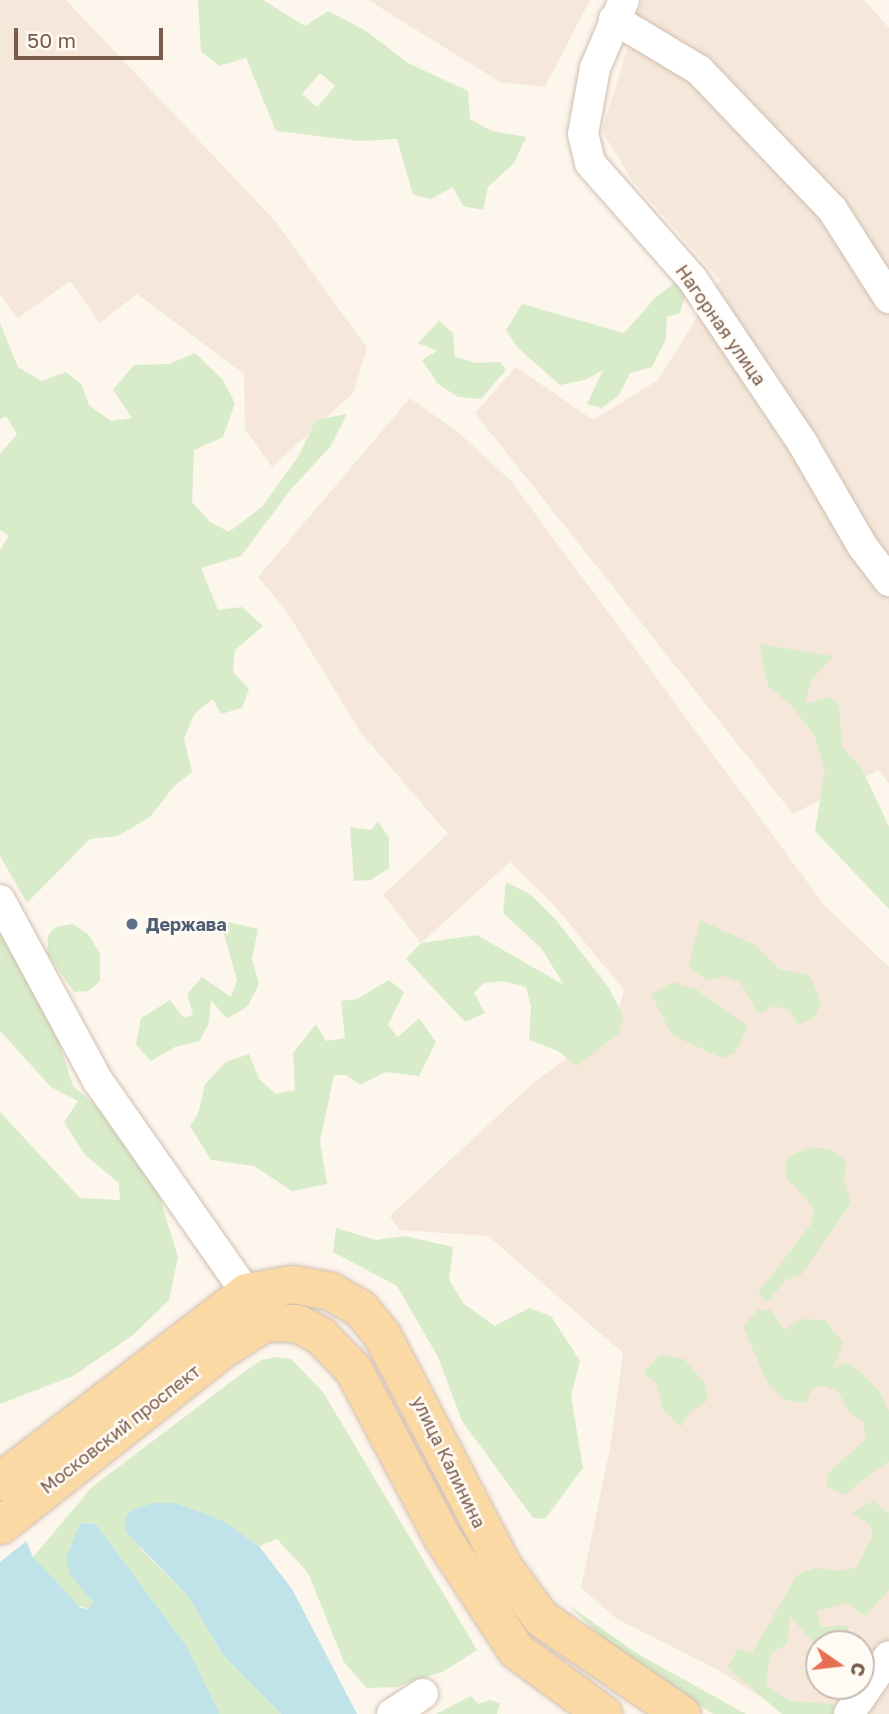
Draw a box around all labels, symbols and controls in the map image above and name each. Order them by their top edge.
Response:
scale bar [18,14,166,58]
text: 50 m [27,27,76,53]
street label: Нагорная улица [671,260,771,390]
place label: Держава [146,913,227,935]
marker: Держава [124,916,140,932]
street label: Московский проспект [36,1360,204,1498]
street label: улица Калинина [408,1392,490,1532]
north arrow [805,1630,875,1700]
text: С [846,1660,872,1679]

